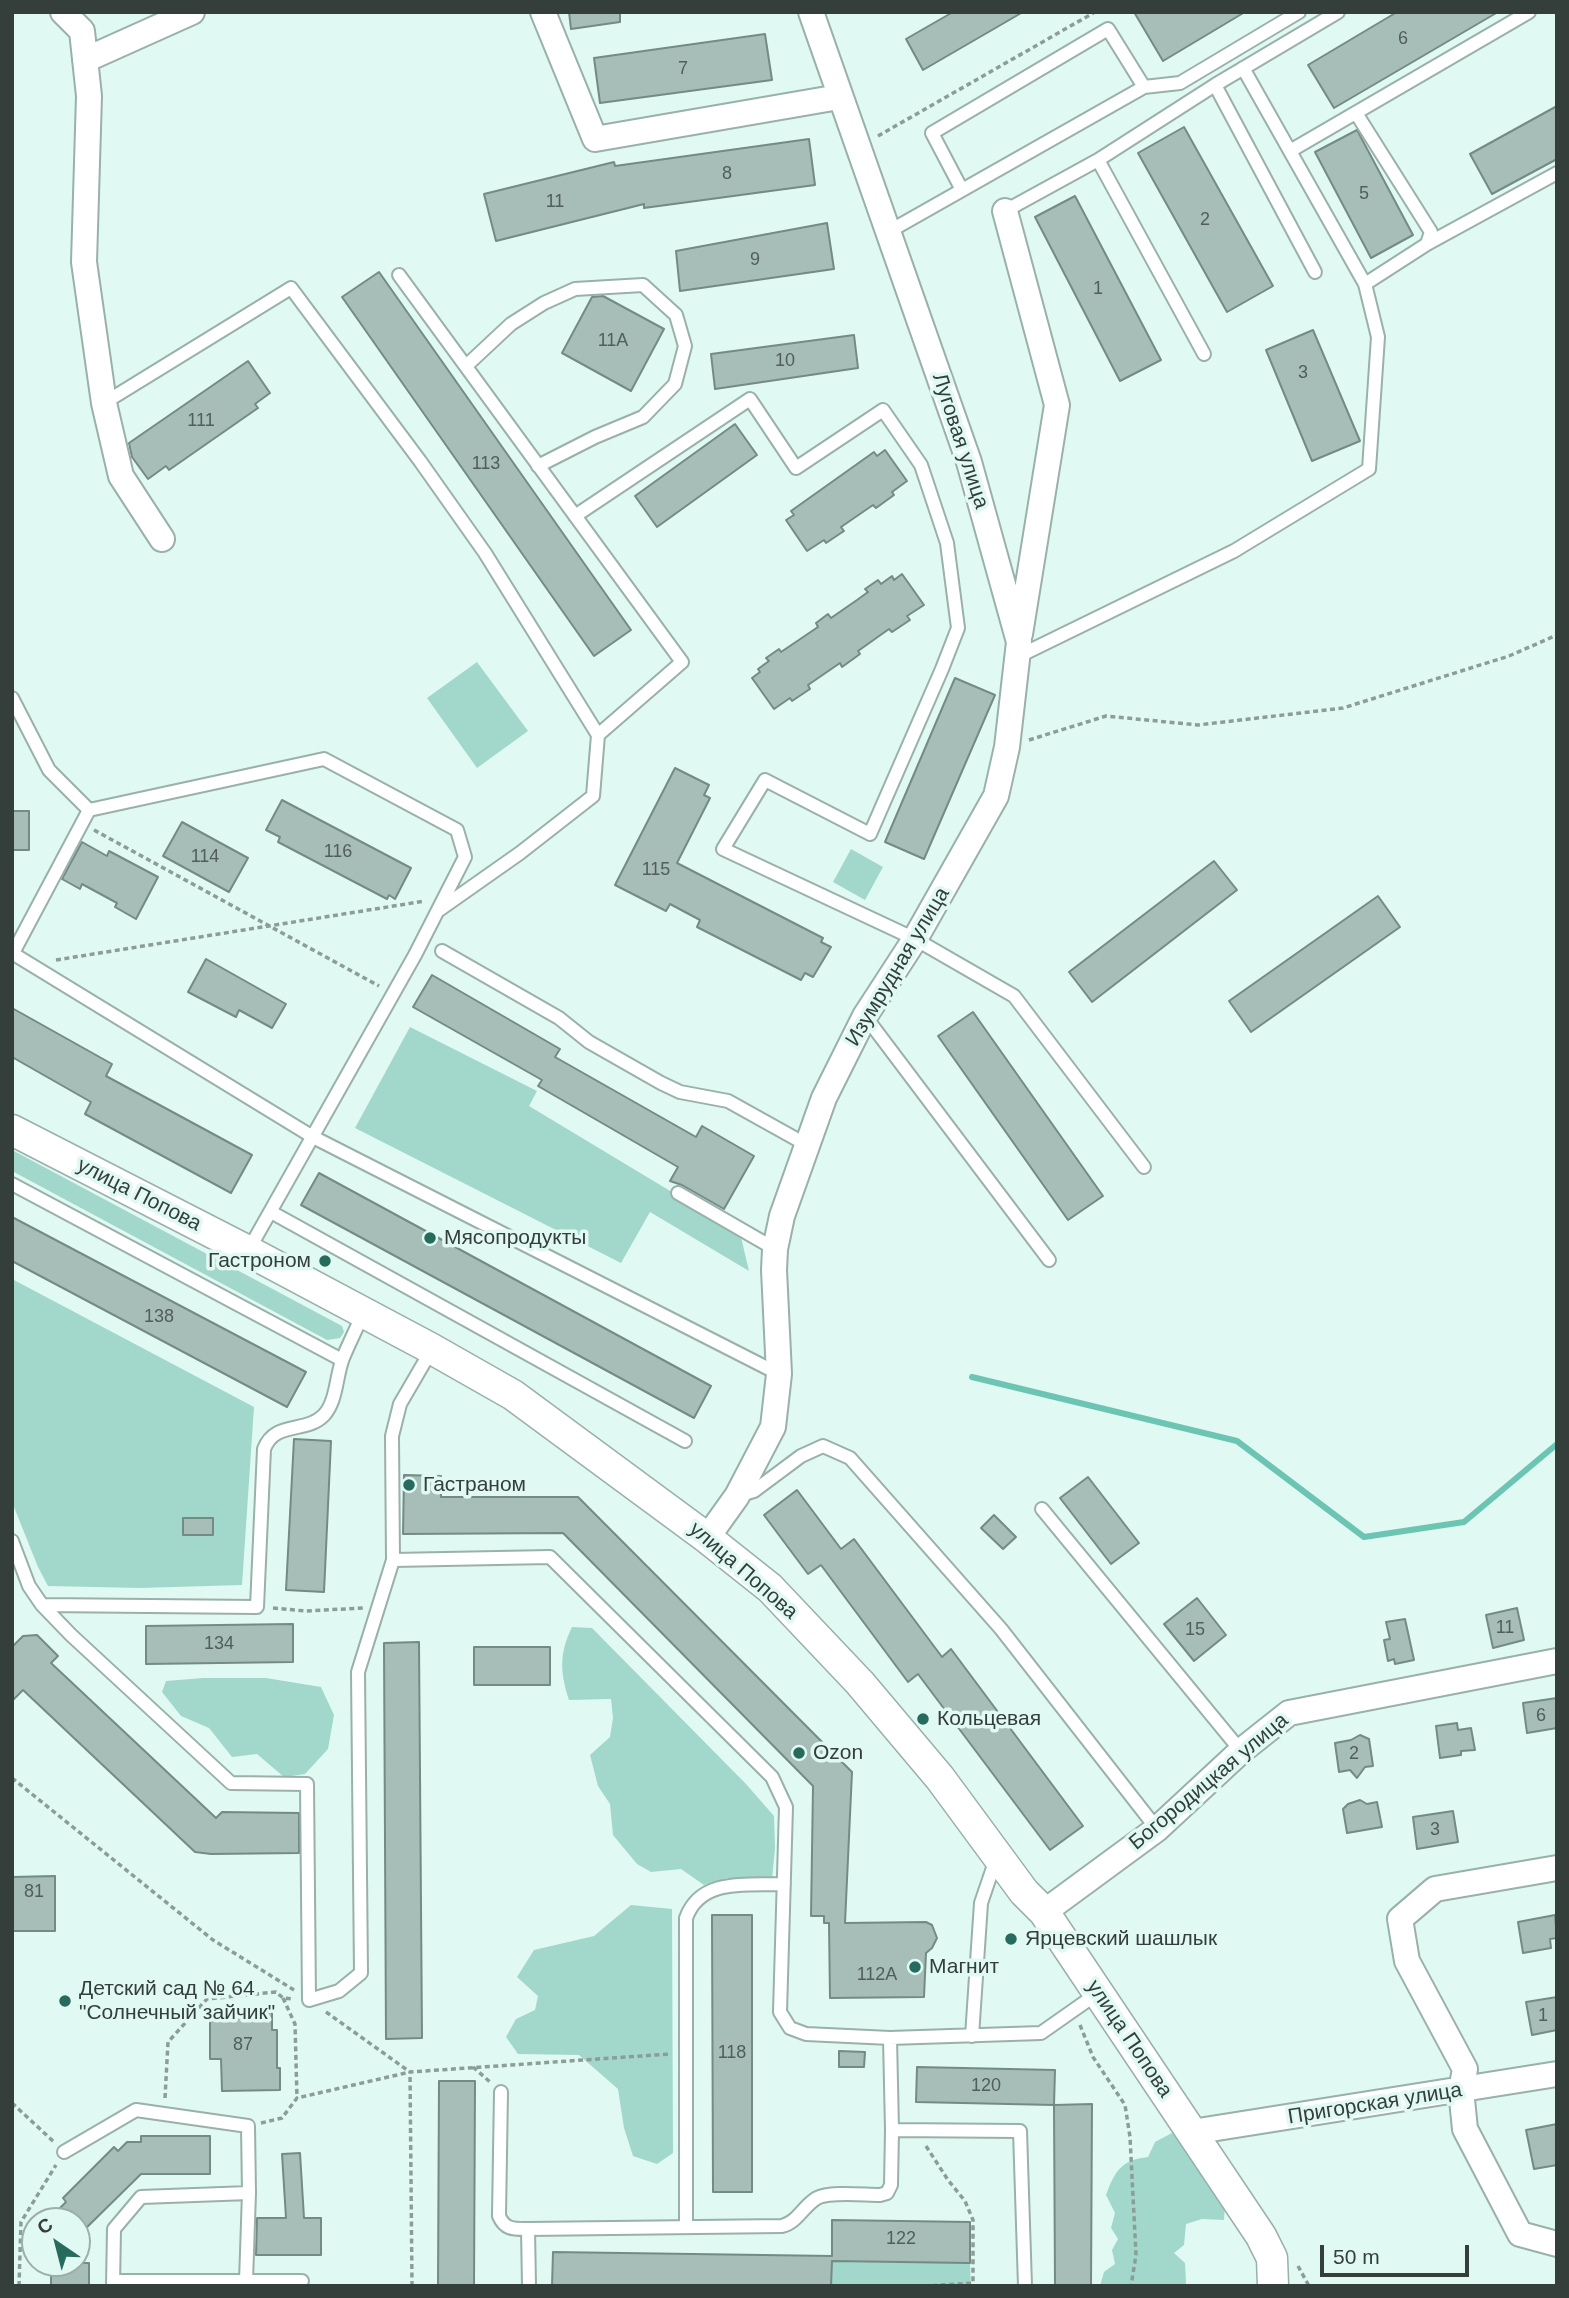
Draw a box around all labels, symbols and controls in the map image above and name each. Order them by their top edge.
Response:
house number: 6 [1398,28,1408,50]
house number: 7 [678,58,688,80]
house number: 8 [722,163,732,185]
house number: 5 [1359,183,1369,205]
house number: 11 [546,191,564,213]
house number: 2 [1200,209,1210,231]
house number: 9 [750,249,760,271]
house number: 1 [1093,278,1103,300]
house number: 11А [598,330,628,352]
house number: 10 [775,350,795,372]
house number: 3 [1298,362,1308,384]
street label: Луговая улица [926,370,994,512]
house number: 111 [187,410,215,432]
house number: 113 [472,453,500,475]
house number: 116 [324,841,352,863]
house number: 114 [191,846,219,868]
house number: 115 [642,859,670,881]
street label: Изумрудная улица [841,883,955,1051]
street label: улица Попова [73,1153,205,1237]
place label: Мясопродукты [444,1225,586,1251]
marker: Мясопродукты [422,1230,438,1246]
place label: Гастроном [208,1248,311,1274]
marker: Гастроном [317,1253,333,1269]
house number: 138 [144,1306,174,1328]
place label: Гастраном [423,1472,526,1498]
marker: Гастраном [401,1477,417,1493]
street label: улица Попова [683,1517,803,1625]
house number: 11 [1496,1617,1514,1639]
house number: 15 [1185,1619,1205,1641]
house number: 134 [204,1633,234,1655]
house number: 6 [1536,1705,1546,1727]
place label: Кольцевая [937,1706,1041,1732]
street label: Богородицкая улица [1124,1708,1294,1856]
marker: Кольцевая [915,1711,931,1727]
place label: Ozon [813,1740,863,1766]
house number: 2 [1349,1743,1359,1765]
marker: Ozon [791,1745,807,1761]
house number: 3 [1430,1819,1440,1841]
house number: 81 [24,1881,44,1903]
place label: Ярцевский шашлык [1025,1926,1217,1952]
marker: Ярцевский шашлык [1003,1931,1019,1947]
place label: Магнит [929,1954,999,1980]
marker: Магнит [907,1959,923,1975]
house number: 112А [857,1964,897,1986]
place label: Детский сад № 64 "Солнечный зайчик" [79,1976,275,2026]
street label: улица Попова [1081,1976,1177,2102]
marker: Детский сад № 64 "Солнечный зайчик" [57,1993,73,2009]
house number: 1 [1538,2005,1548,2027]
house number: 87 [233,2034,253,2056]
house number: 118 [718,2042,746,2064]
house number: 120 [971,2075,1001,2097]
street label: Пригорская улица [1286,2078,1464,2130]
north arrow [21,2207,91,2277]
text: С [33,2213,56,2239]
house number: 122 [886,2228,916,2250]
scale bar [1324,2232,1473,2276]
text: 50 m [1333,2245,1380,2268]

